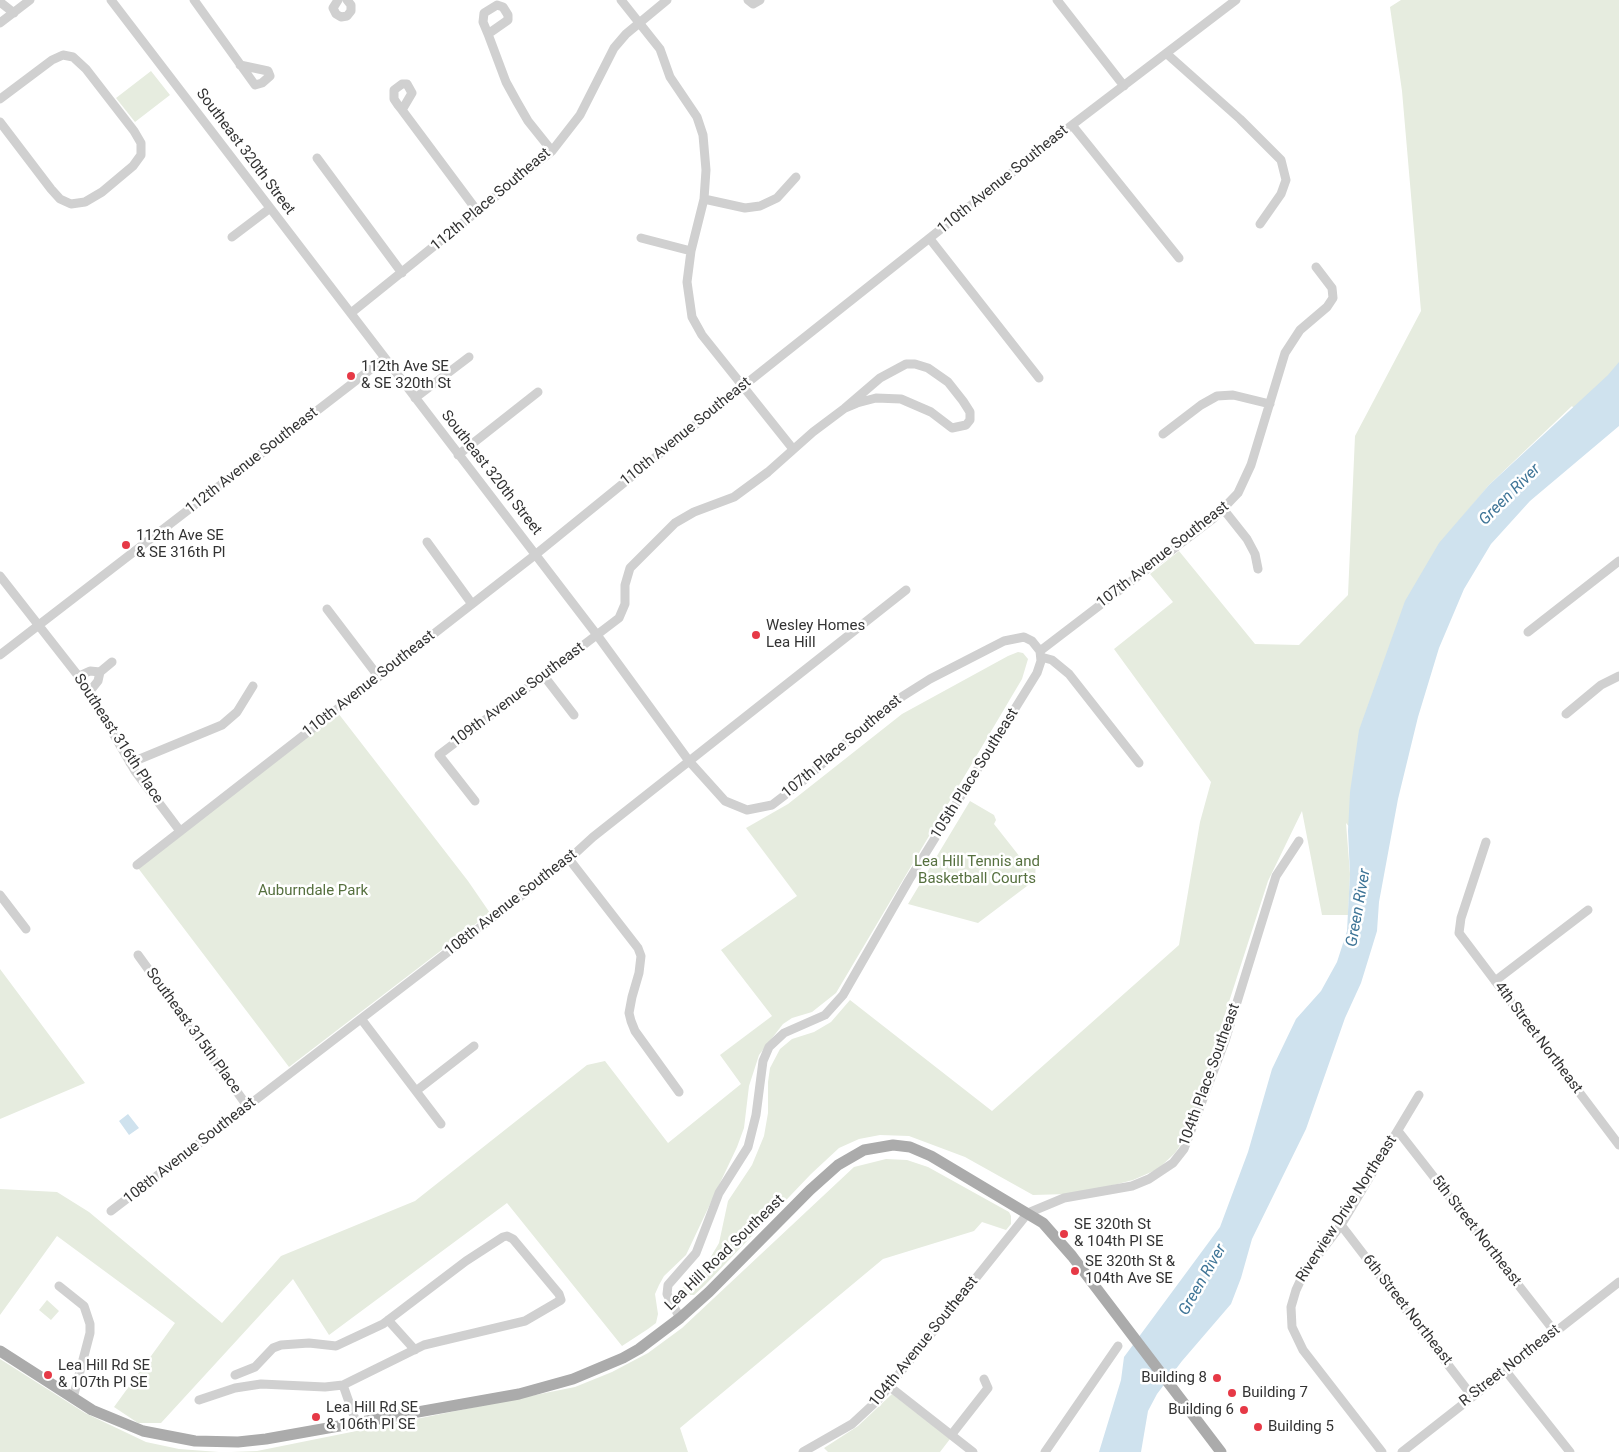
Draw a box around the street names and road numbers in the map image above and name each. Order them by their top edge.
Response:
street label: Southeast 320th Street [192,85,298,219]
street label: 110th Avenue Southeast [934,122,1072,238]
street label: 112th Place Southeast [428,145,554,255]
street label: 110th Avenue Southeast [617,374,755,490]
street label: 112th Avenue Southeast [182,404,322,518]
street label: Southeast 320th Street [437,407,545,539]
street label: 107th Avenue Southeast [1093,498,1233,612]
street label: 110th Avenue Southeast [299,627,439,741]
street label: 109th Avenue Southeast [448,639,588,751]
street label: Southeast 316th Place [69,671,167,807]
street label: 107th Place Southeast [779,692,905,802]
street label: 105th Place Southeast [927,705,1023,843]
street label: 108th Avenue Southeast [441,846,581,960]
street label: Southeast 315th Place [141,965,245,1097]
street label: 4th Street Northeast [1490,979,1586,1097]
street label: 104th Place Southeast [1176,1001,1244,1149]
street label: 108th Avenue Southeast [120,1094,260,1208]
street label: Riverview Drive Northeast [1293,1132,1401,1286]
street label: 5th Street Northeast [1427,1172,1525,1290]
street label: Lea Hill Road Southeast [662,1191,788,1315]
street label: 6th Street Northeast [1358,1251,1456,1369]
street label: 104th Avenue Southeast [866,1273,982,1411]
street label: R Street Northeast [1456,1321,1564,1411]

